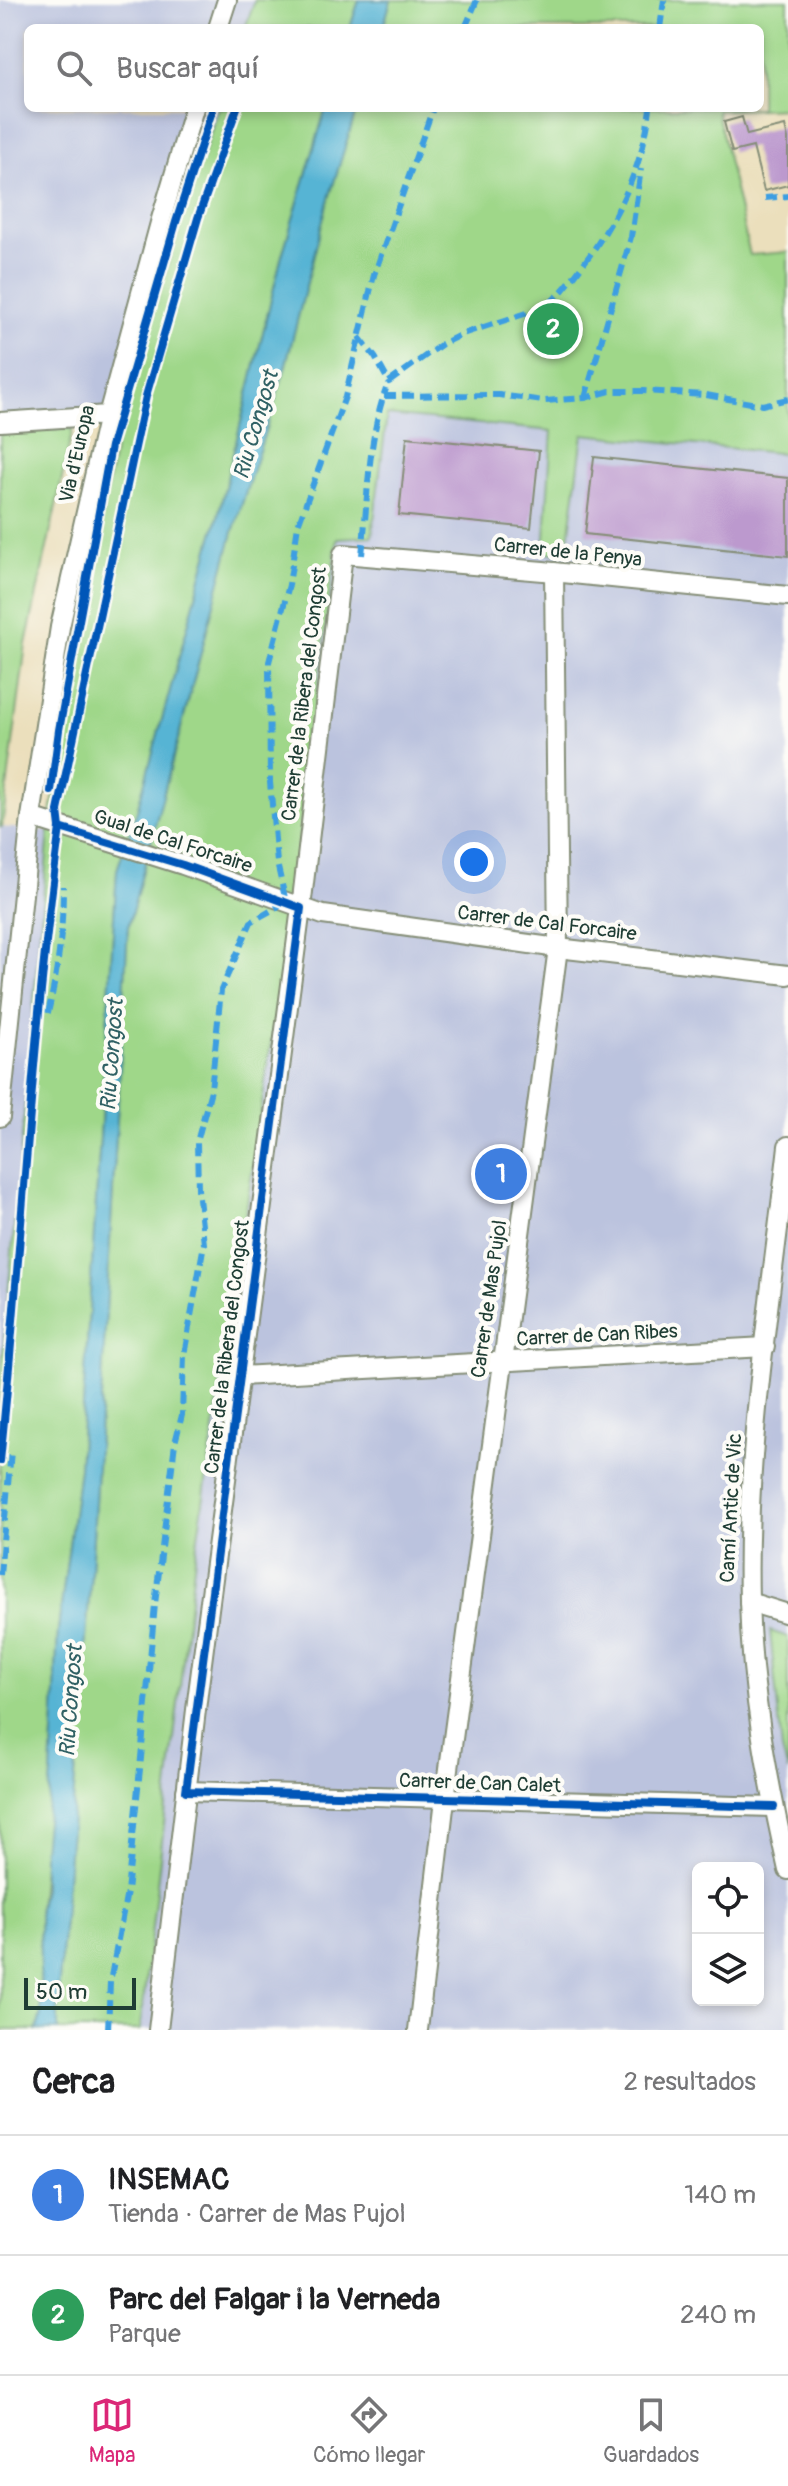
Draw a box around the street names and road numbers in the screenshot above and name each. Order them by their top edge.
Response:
street label: Via d'Europa [54,403,100,505]
street label: Carrer de la Penya [493,532,643,572]
street label: Carrer de la Ribera del Congost [276,564,332,823]
street label: Gual de Cal Forcaire [91,804,256,878]
street label: Carrer de Cal Forcaire [456,900,638,946]
street label: Carrer de la Ribera del Congost [199,1217,255,1476]
street label: Carrer de Mas Pujol [466,1218,512,1380]
street label: Carrer de Can Ribes [516,1318,678,1352]
street label: Camí Antic de Vic [715,1433,747,1583]
street label: Carrer de Can Calet [399,1768,562,1798]

